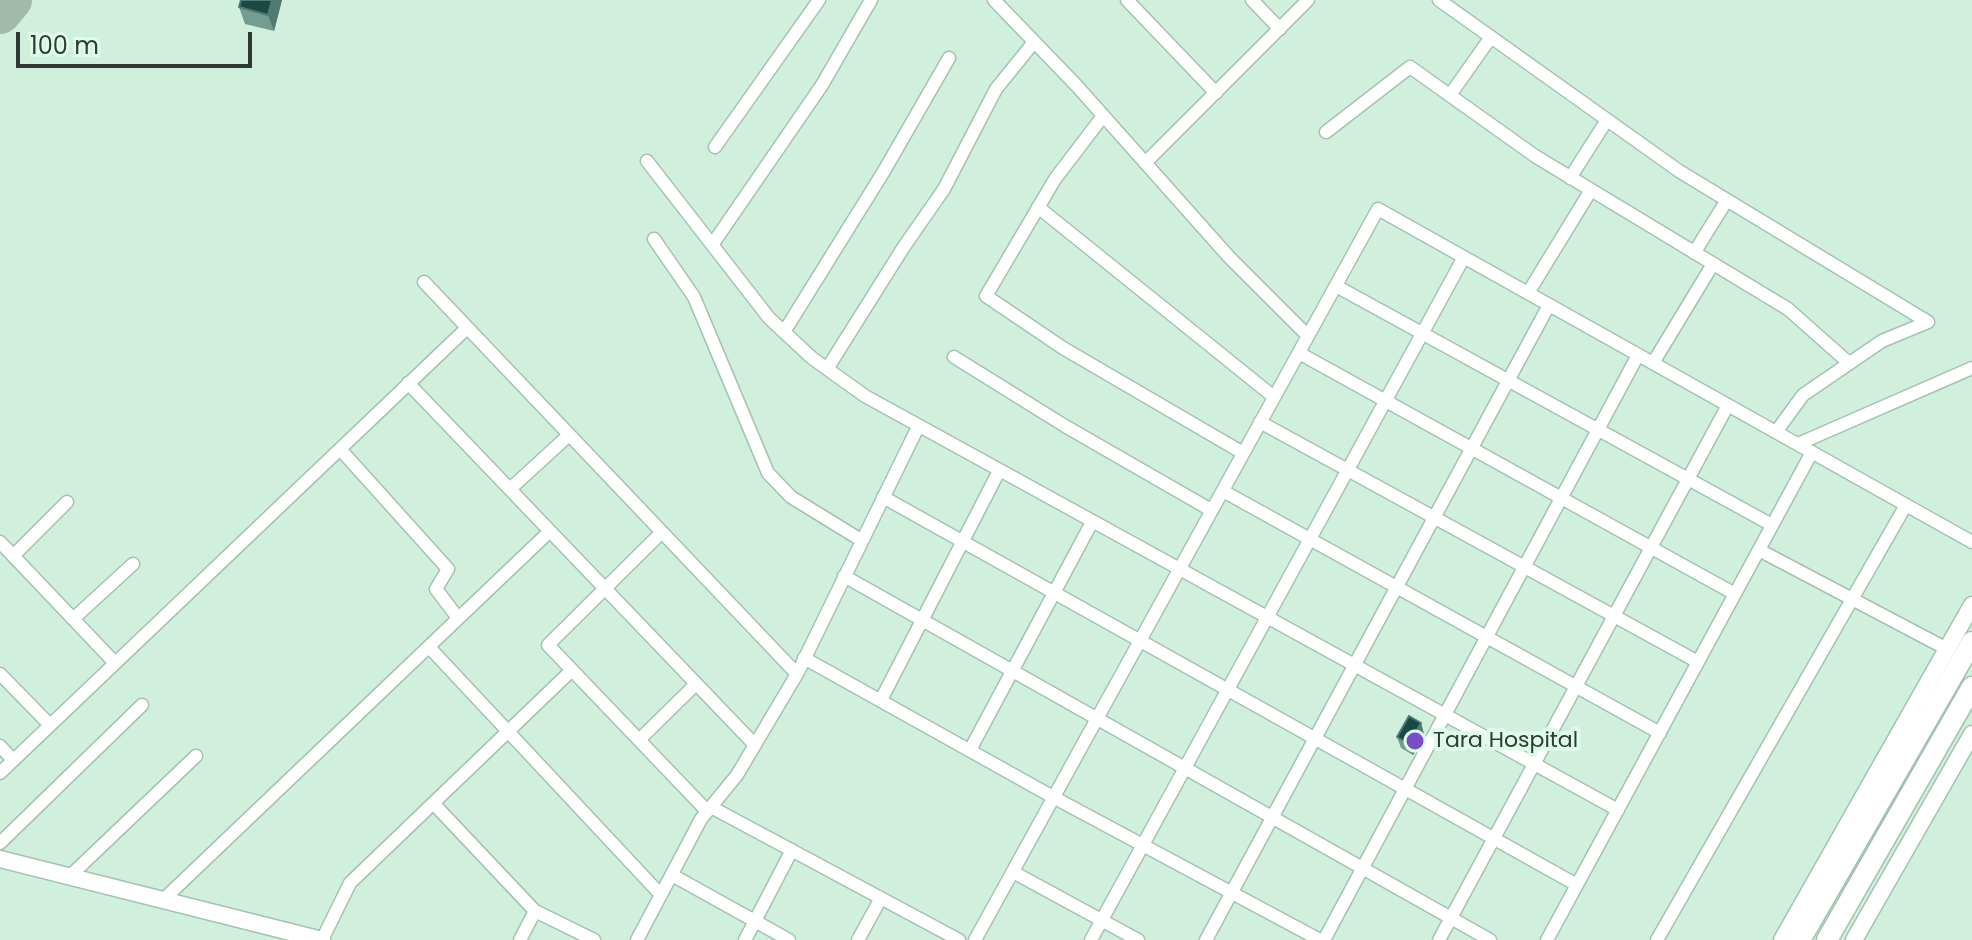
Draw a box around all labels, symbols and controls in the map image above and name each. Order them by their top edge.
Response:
scale bar [20,16,256,66]
text: 100 m [30,29,99,62]
place label: Tara Hospital [1433,728,1578,754]
marker: Tara Hospital [1404,730,1426,752]

